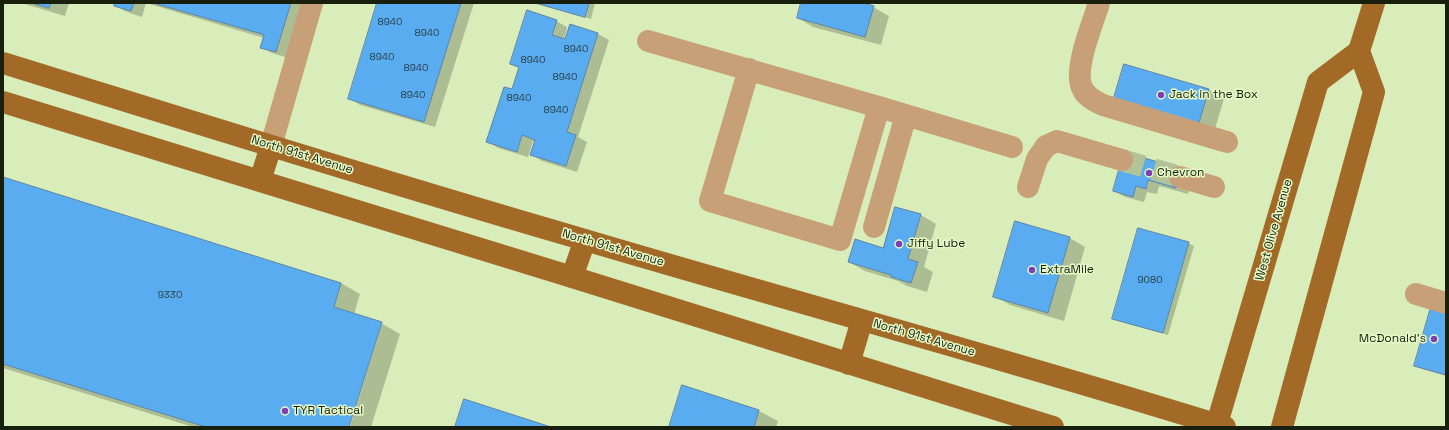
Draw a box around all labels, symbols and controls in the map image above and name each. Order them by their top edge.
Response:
house number: 8940 [377,16,403,28]
house number: 8940 [414,27,440,39]
house number: 8940 [563,43,589,55]
house number: 8940 [369,51,395,63]
house number: 8940 [520,54,546,66]
house number: 8940 [403,62,429,74]
house number: 8940 [552,71,578,83]
place label: Jack in the Box [1169,88,1258,102]
house number: 8940 [400,89,426,101]
marker: Jack in the Box [1156,90,1166,100]
house number: 8940 [506,92,532,104]
house number: 8940 [543,104,569,116]
street label: North 91st Avenue [249,133,355,177]
place label: Chevron [1157,166,1204,180]
marker: Chevron [1144,168,1154,178]
street label: West Olive Avenue [1253,178,1295,282]
street label: North 91st Avenue [560,227,666,269]
place label: Jiffy Lube [907,237,965,251]
marker: Jiffy Lube [894,239,904,249]
place label: ExtraMile [1040,263,1094,277]
marker: ExtraMile [1027,265,1037,275]
house number: 9080 [1137,274,1163,286]
house number: 9330 [158,289,182,301]
street label: North 91st Avenue [871,317,977,359]
place label: McDonald's [1359,332,1426,346]
marker: McDonald's [1429,334,1439,344]
place label: TYR Tactical [293,404,363,418]
marker: TYR Tactical [280,406,290,416]

